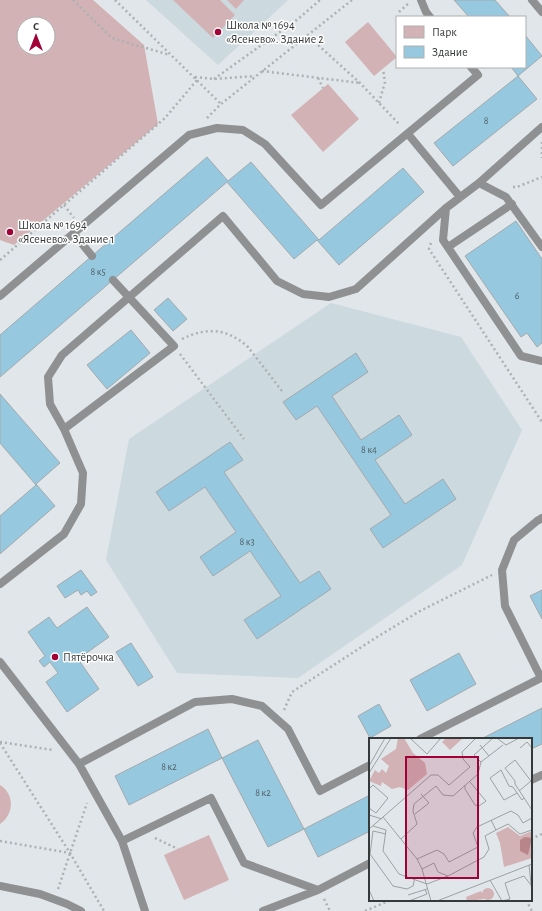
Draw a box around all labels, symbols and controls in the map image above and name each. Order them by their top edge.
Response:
north arrow [16,16,56,56]
legend [396,16,526,68]
place label: Школа № 1694 «Ясенево». Здание 2 [226,19,324,45]
text: С [33,21,39,32]
text: Парк [432,26,457,38]
marker: Школа № 1694 «Ясенево». Здание 2 [213,27,223,37]
text: Здание [432,46,468,58]
house number: 8 [484,116,489,126]
place label: Школа № 1694 «Ясенево». Здание 1 [18,219,114,245]
marker: Школа № 1694 «Ясенево». Здание 1 [5,227,15,237]
house number: 8 к5 [90,267,106,277]
house number: 6 [515,291,520,301]
house number: 8 к4 [361,445,377,455]
house number: 8 к3 [239,537,255,547]
place label: Пятёрочка [63,651,115,663]
marker: Пятёрочка [50,652,60,662]
inset map [369,738,532,901]
house number: 8 к2 [161,762,177,772]
house number: 8 к2 [255,788,271,798]

